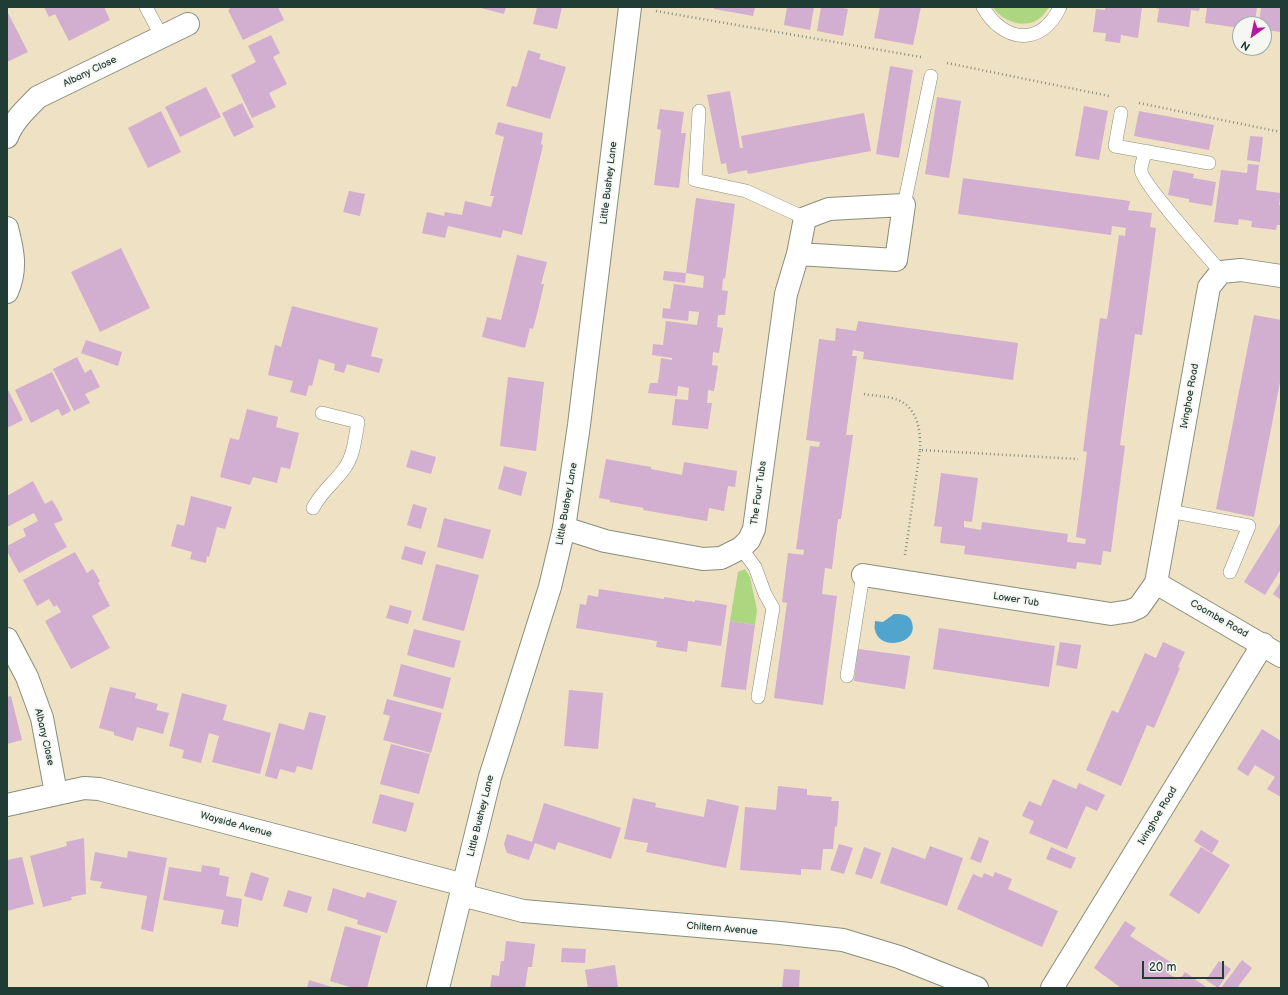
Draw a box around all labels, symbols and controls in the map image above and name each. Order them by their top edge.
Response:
north arrow [1232,16,1272,56]
text: N [1239,38,1253,53]
street label: Albany Close [61,54,119,90]
street label: Little Bushey Lane [598,141,620,225]
street label: Ivinghoe Road [1178,363,1202,429]
street label: The Four Tubs [749,460,769,526]
street label: Little Bushey Lane [554,462,580,546]
street label: Lower Tub [992,590,1040,610]
street label: Coombe Road [1188,597,1250,641]
street label: Albany Close [32,707,56,767]
street label: Little Bushey Lane [465,774,497,858]
street label: Ivinghoe Road [1136,785,1180,847]
street label: Wayside Avenue [199,810,273,840]
street label: Chiltern Avenue [686,920,758,938]
scale bar [1144,953,1226,979]
text: 20 m [1149,960,1176,975]

